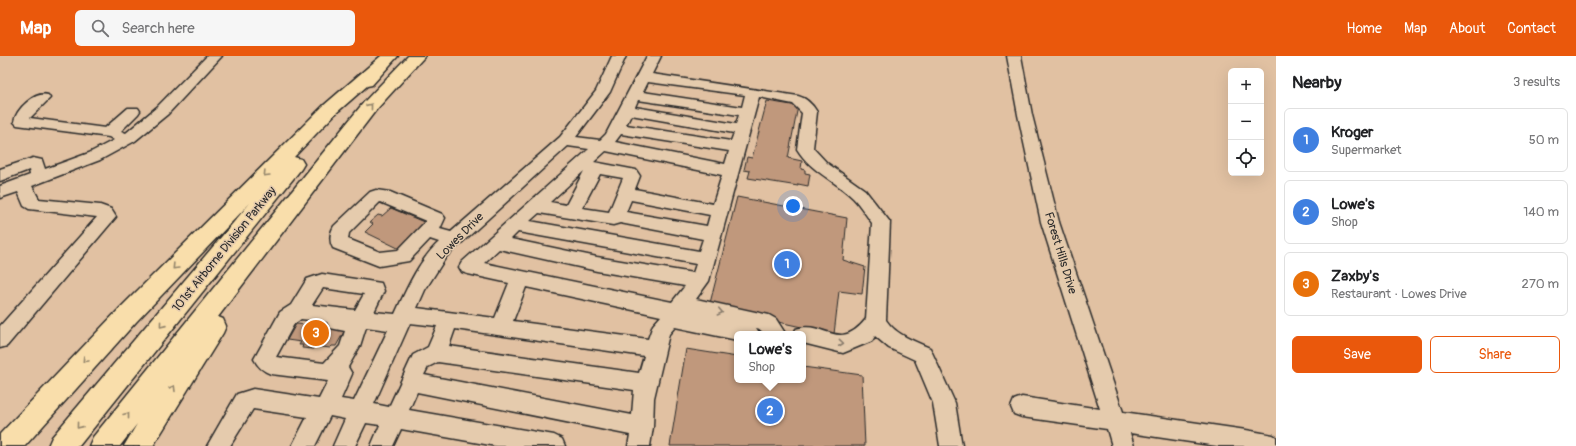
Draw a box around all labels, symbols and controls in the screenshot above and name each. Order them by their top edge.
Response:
search box [75,10,355,46]
text: Map [20,16,51,40]
icon: search [89,17,111,39]
text: Search here [121,19,195,38]
text: Home [1347,20,1382,37]
text: Map [1404,20,1427,37]
text: About [1449,20,1485,37]
text: Contact [1507,20,1556,37]
map controls [1228,68,1264,176]
button: + [1228,68,1264,104]
text: Nearby [1292,72,1341,93]
text: 3 results [1513,74,1560,90]
one-way arrow [366,103,373,110]
button: − [1228,104,1264,140]
text: Kroger [1331,123,1373,142]
text: 1 [1303,132,1309,148]
text: 50 m [1529,132,1559,148]
button: locate [1228,140,1264,176]
text: Supermarket [1331,142,1402,158]
one-way arrow [263,169,271,177]
street label: 101st Airborne Division Parkway [169,184,280,315]
text: Lowe's [1331,195,1375,214]
your location [783,196,803,216]
text: 2 [1302,204,1310,220]
text: 140 m [1523,204,1559,220]
street label: Lowes Drive [434,210,487,263]
street label: Forest Hills Drive [1041,210,1080,296]
text: Shop [1331,214,1358,230]
pin: 1 [774,249,800,279]
one-way arrow [172,262,180,270]
text: Zaxby's [1331,267,1379,286]
text: 3 [1302,276,1310,292]
text: 270 m [1522,276,1559,292]
text: Restaurant · Lowes Drive [1331,286,1467,302]
one-way arrow [716,307,723,316]
pin: 3 [303,318,329,348]
one-way arrow [159,321,166,328]
popup [734,331,806,383]
button: Save [1292,336,1422,373]
button: Share [1430,336,1560,373]
one-way arrow [838,338,844,347]
text: Lowe's [748,340,792,359]
one-way arrow [83,356,90,363]
text: Shop [748,359,775,375]
one-way arrow [168,385,175,392]
pin: 2 [757,396,783,426]
one-way arrow [122,413,129,420]
one-way arrow [76,421,83,428]

